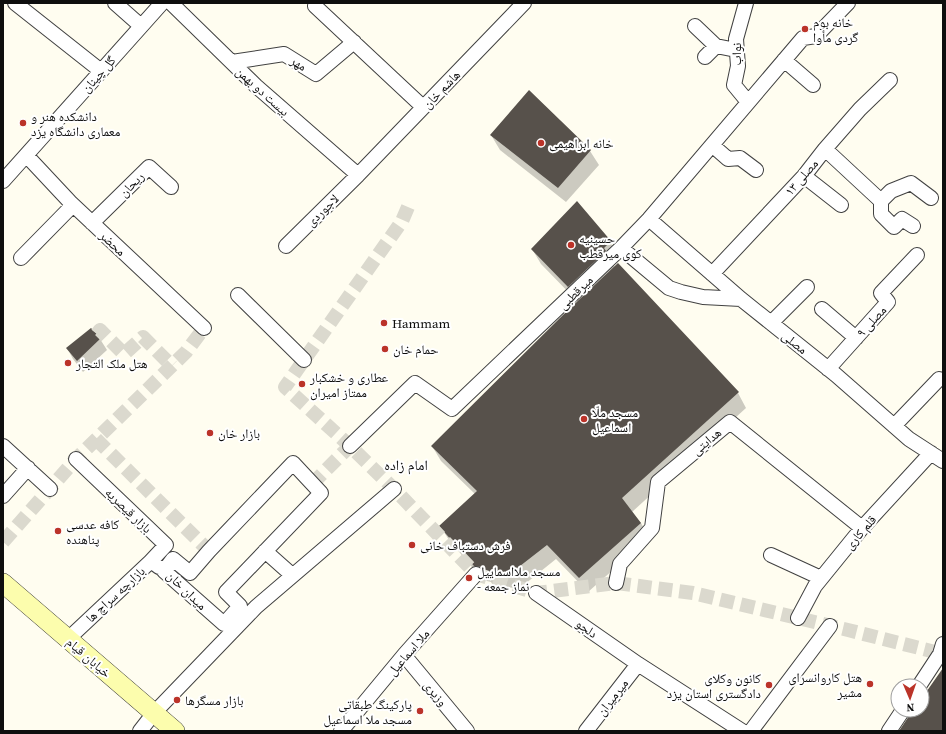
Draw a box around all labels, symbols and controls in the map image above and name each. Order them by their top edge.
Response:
place label: خانه بوم گردی مأوا [813,14,859,46]
marker: خانه بوم گردی مأوا [800,24,810,34]
street label: نواب [728,43,745,65]
street label: مهر [286,51,310,75]
street label: گل چینان [77,52,120,96]
street label: بیست دو بهمن [232,63,293,120]
street label: هاشم خان [419,66,464,112]
place label: دانشکده هنر و معماری دانشگاه یزد [31,108,120,140]
marker: دانشکده هنر و معماری دانشگاه یزد [18,118,28,128]
place label: خانه ابراهیمی [549,135,614,152]
marker: خانه ابراهیمی [536,138,546,148]
street label: مصلی ۱۳ [781,156,822,199]
street label: ریحان [115,168,148,201]
street label: لاجوردی [302,190,343,230]
street label: محضر [95,226,129,260]
place label: حسینیه کوی میرقطب [579,230,642,262]
marker: حسینیه کوی میرقطب [566,240,576,250]
street label: میرقطبی [554,272,596,313]
street label: مصلی ۹ [853,302,890,341]
place label: Hammam [392,315,451,332]
marker: Hammam [379,318,389,328]
street label: مصلی [778,327,811,358]
place label: حمام خان [393,341,439,358]
marker: حمام خان [380,344,390,354]
place label: هتل ملک التجار [75,355,148,372]
marker: هتل ملک التجار [63,358,73,368]
place label: عطاری و خشکبار ممتاز امیران [309,369,389,401]
marker: عطاری و خشکبار ممتاز امیران [297,379,307,389]
place label: مسجد ملّا اسماعیل [592,404,638,436]
marker: مسجد ملّا اسماعیل [579,414,589,424]
street label: هدایتی [688,424,725,459]
place label: بازار خان [218,425,260,442]
marker: بازار خان [205,428,215,438]
district label: امام زاده [384,455,428,475]
street label: بازار قیصریه [102,484,156,537]
street label: قلم کاری [841,512,880,553]
place label: کافه عدسی پناهنده [66,516,120,548]
marker: کافه عدسی پناهنده [53,526,63,536]
place label: فرش دستباف خانی [420,537,511,554]
marker: فرش دستباف خانی [407,540,417,550]
street label: بازارچه سراچ ها [82,562,149,627]
place label: مسجد ملااسماییل - نماز جمعه [477,563,560,595]
street label: میدان خان [163,567,210,614]
marker: مسجد ملااسماییل - نماز جمعه [464,573,474,583]
street label: دلجو [572,615,601,642]
street label: ملا اسماعیل [384,626,433,679]
street label: خیابان قیام [63,633,114,681]
place label: هتل کاروانسرای مشیر [789,669,862,701]
place label: کانون وکلای دادگستری استان یزد [667,670,762,702]
street label: میرمیران [593,675,632,719]
street label: وزیری [420,677,451,710]
north arrow [890,678,930,718]
marker: هتل کاروانسرای مشیر [865,679,875,689]
marker: کانون وکلای دادگستری استان یزد [764,680,774,690]
place label: بازار مسگرها [185,692,244,709]
marker: بازار مسگرها [172,695,182,705]
place label: پارکینگ طبقاتی مسجد ملا اسماعیل [323,696,412,728]
text: N [906,700,915,715]
marker: پارکینگ طبقاتی مسجد ملا اسماعیل [415,706,425,716]

